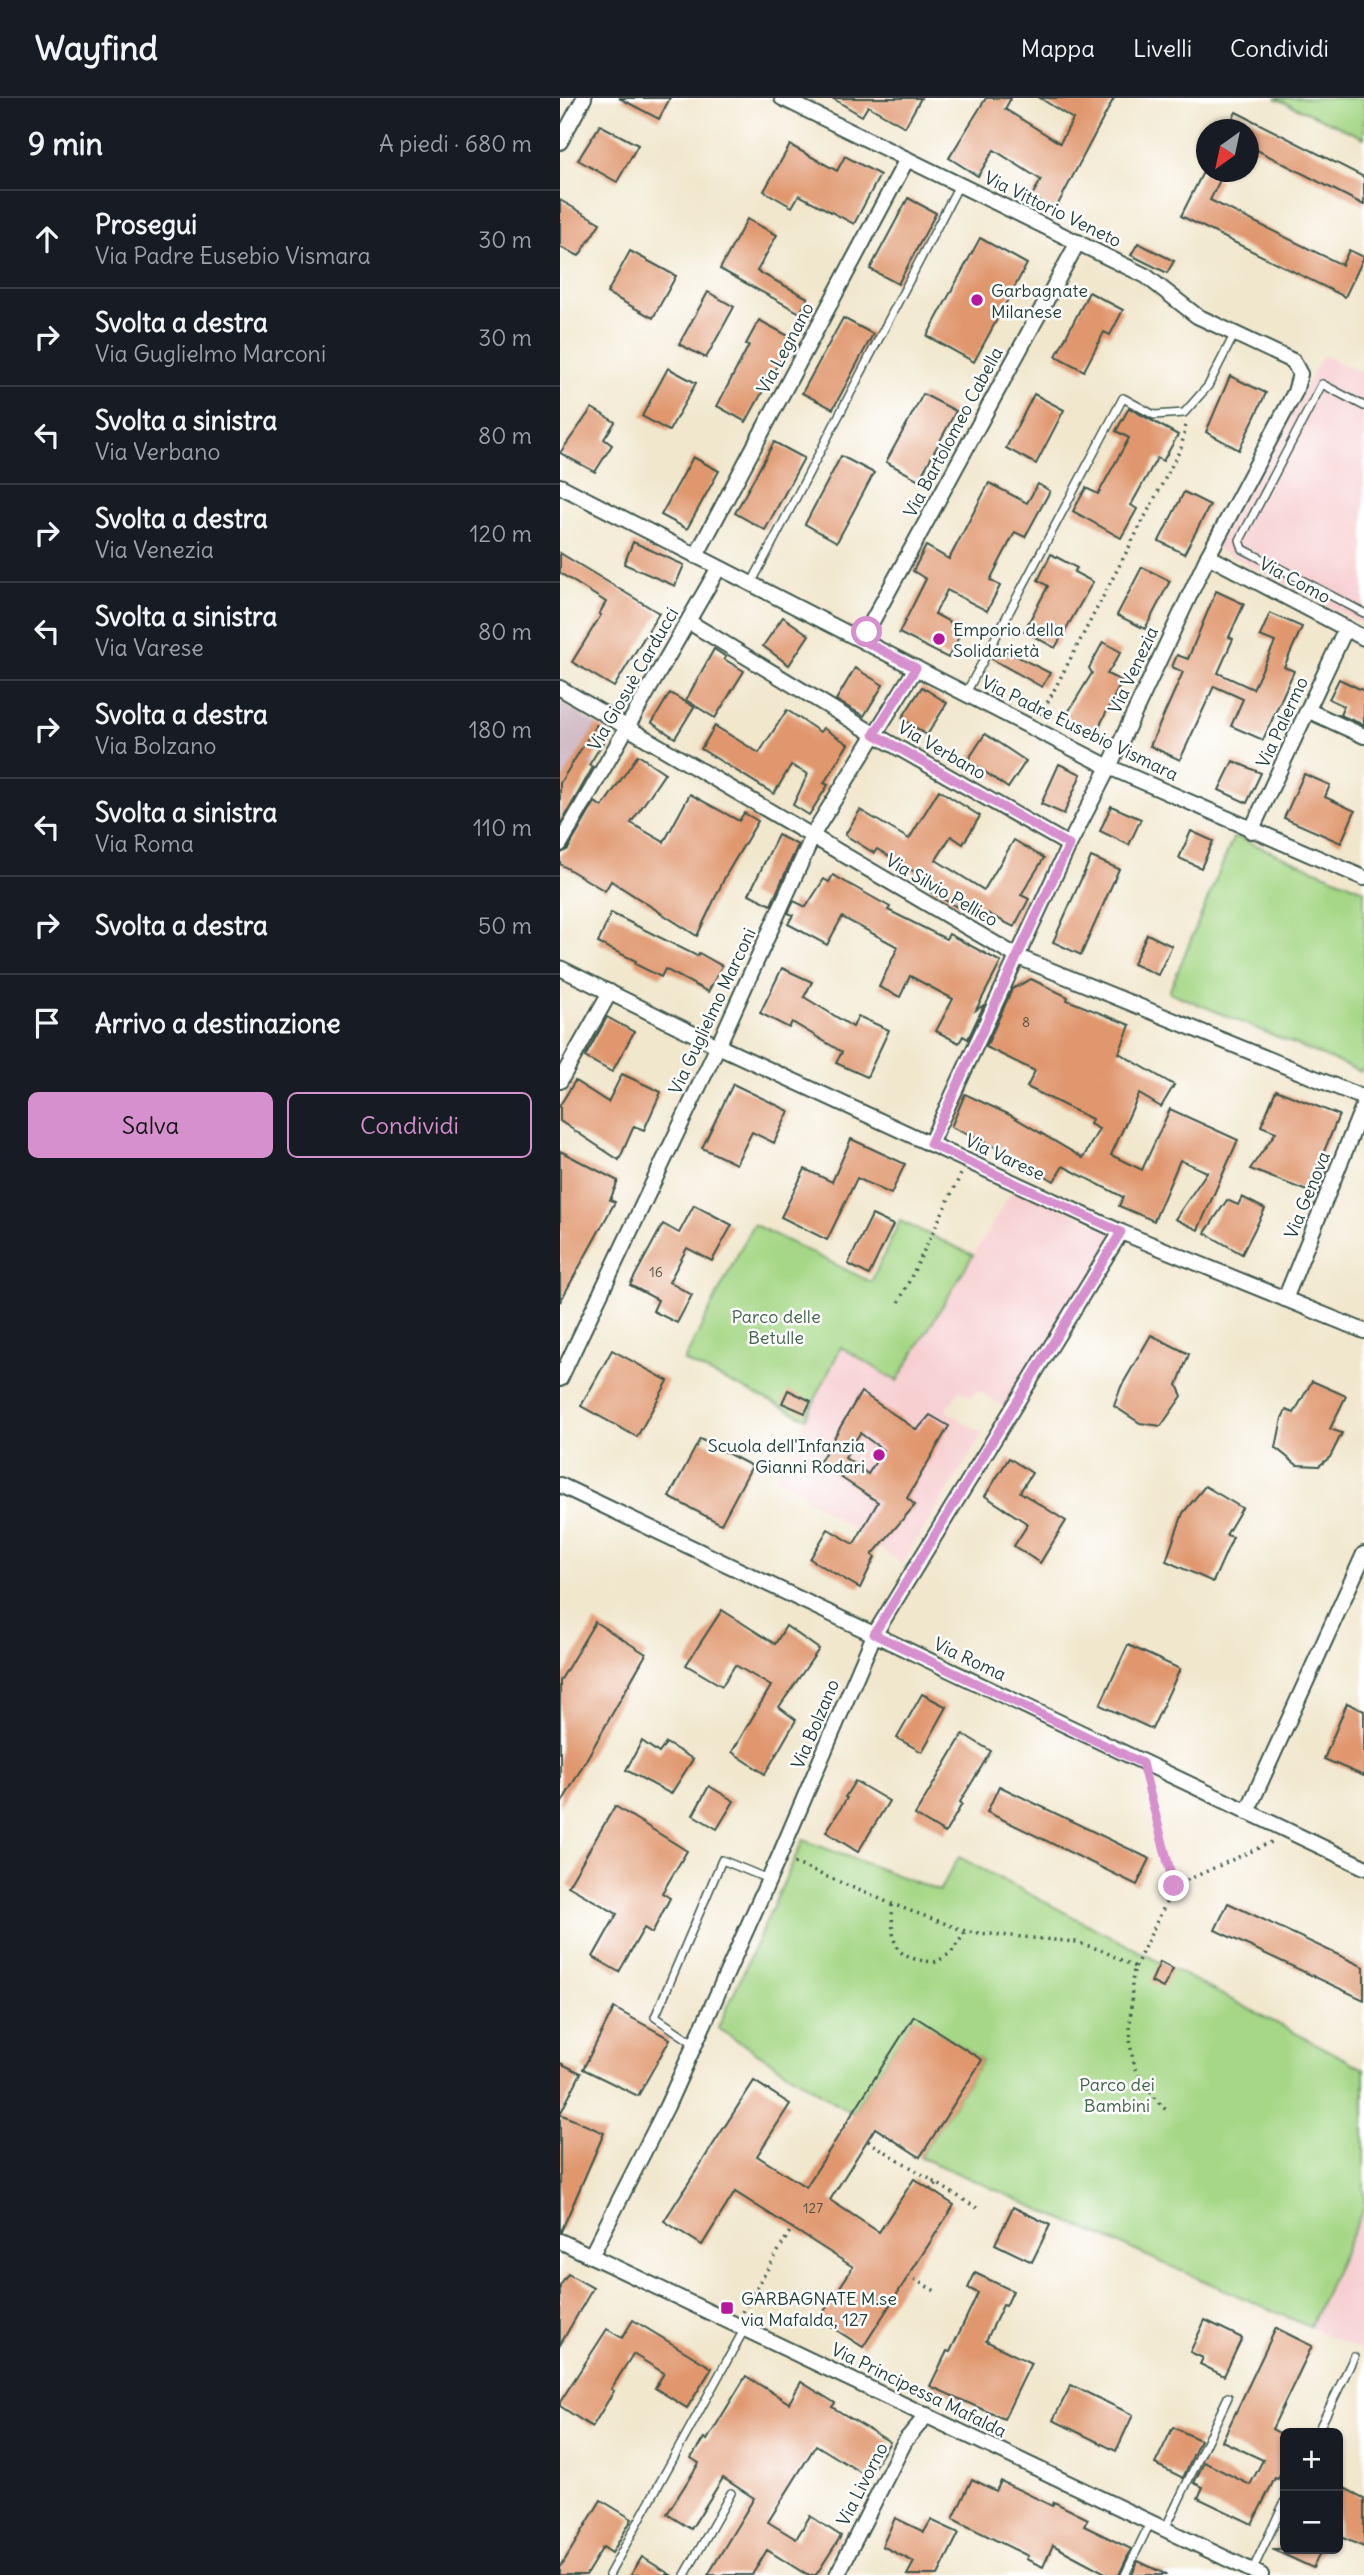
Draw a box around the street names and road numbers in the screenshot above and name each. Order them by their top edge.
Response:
street label: Via Vittorio Veneto [981,166,1125,252]
street label: Via Legnano [751,298,819,398]
street label: Via Bartolomeo Cabella [898,343,1008,521]
street label: Via Como [1255,552,1335,608]
street label: Via Giosuè Carducci [583,603,683,755]
street label: Via Venezia [1103,623,1163,717]
street label: Via Padre Eusebio Vismara [978,670,1182,786]
street label: Via Palermo [1251,673,1313,771]
street label: Via Verbano [894,715,990,785]
street label: Via Silvio Pellico [882,849,1002,931]
street label: Via Guglielmo Marconi [663,924,761,1098]
street label: Via Varese [962,1129,1048,1185]
street label: Via Genova [1279,1148,1335,1242]
street label: Via Roma [930,1632,1010,1686]
street label: Via Bolzano [786,1676,844,1772]
street label: Via Principessa Mafalda [828,2338,1010,2442]
street label: Via Livorno [831,2439,893,2529]

